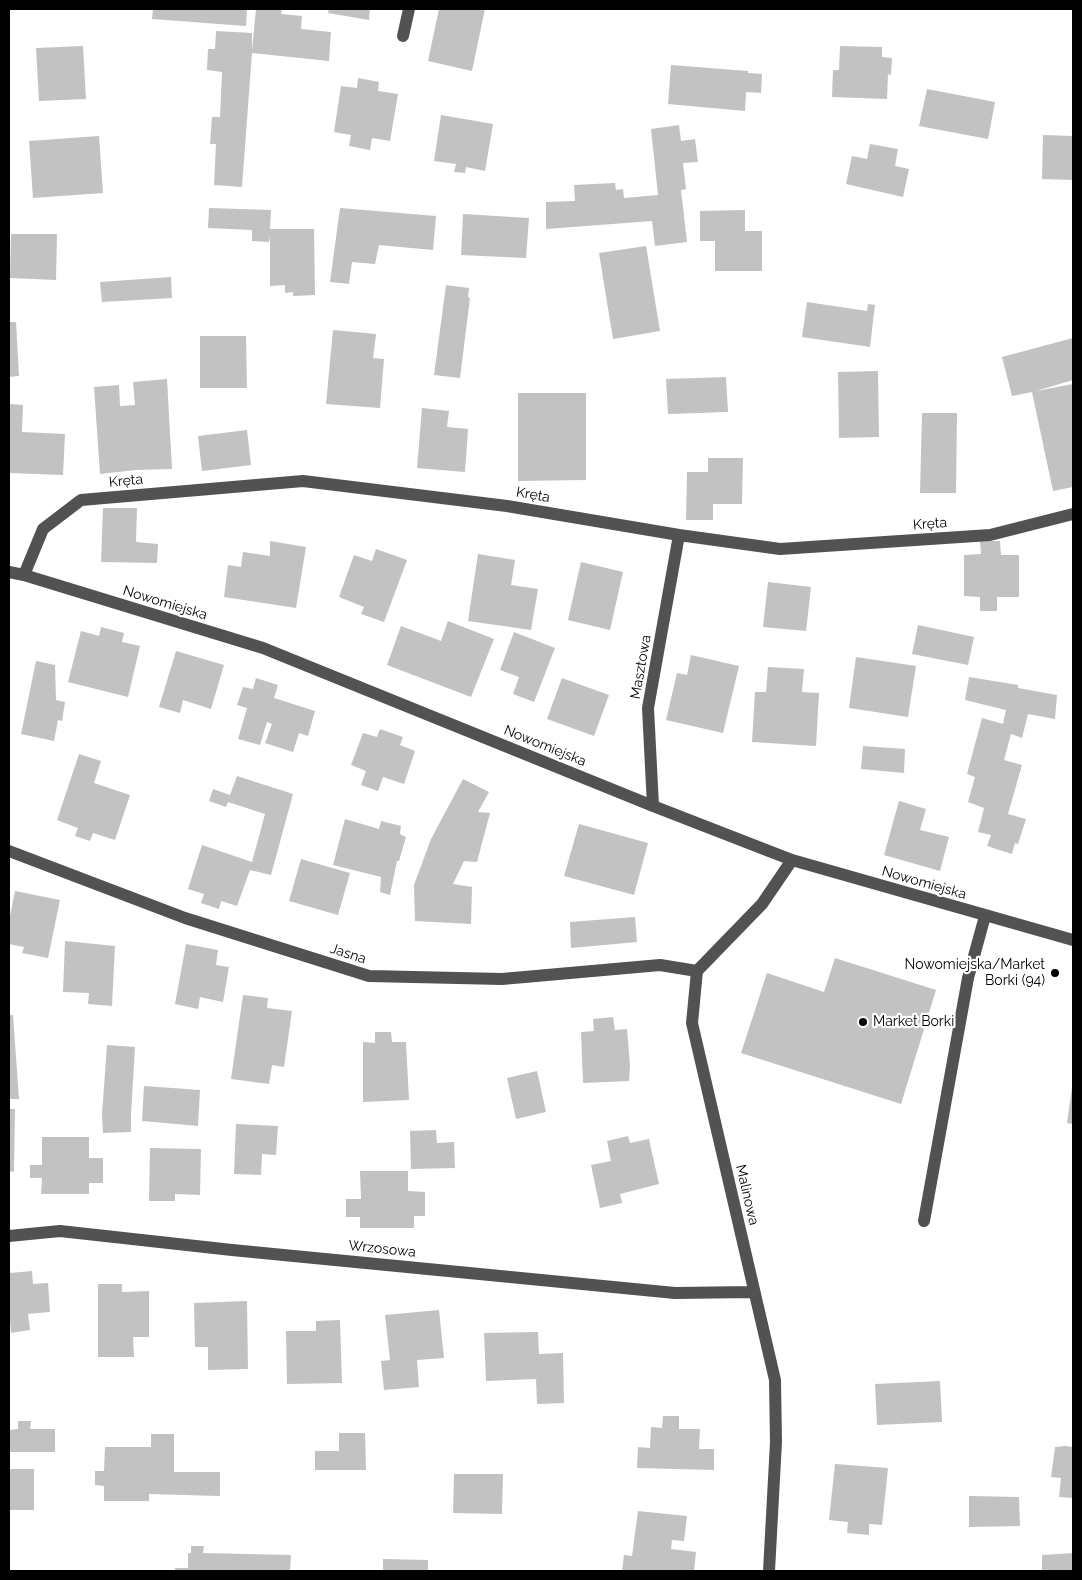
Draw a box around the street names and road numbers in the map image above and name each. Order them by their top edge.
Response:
street label: Kręta [108,471,144,491]
street label: Kręta [515,484,551,506]
street label: Kręta [912,514,948,534]
street label: Nowomiejska [121,582,209,624]
street label: Masztowa [627,634,655,700]
street label: Nowomiejska [501,722,589,770]
street label: Nowomiejska [880,863,968,903]
street label: Jasna [328,940,368,968]
street label: Malinowa [732,1163,762,1227]
street label: Wrzosowa [347,1237,417,1261]

